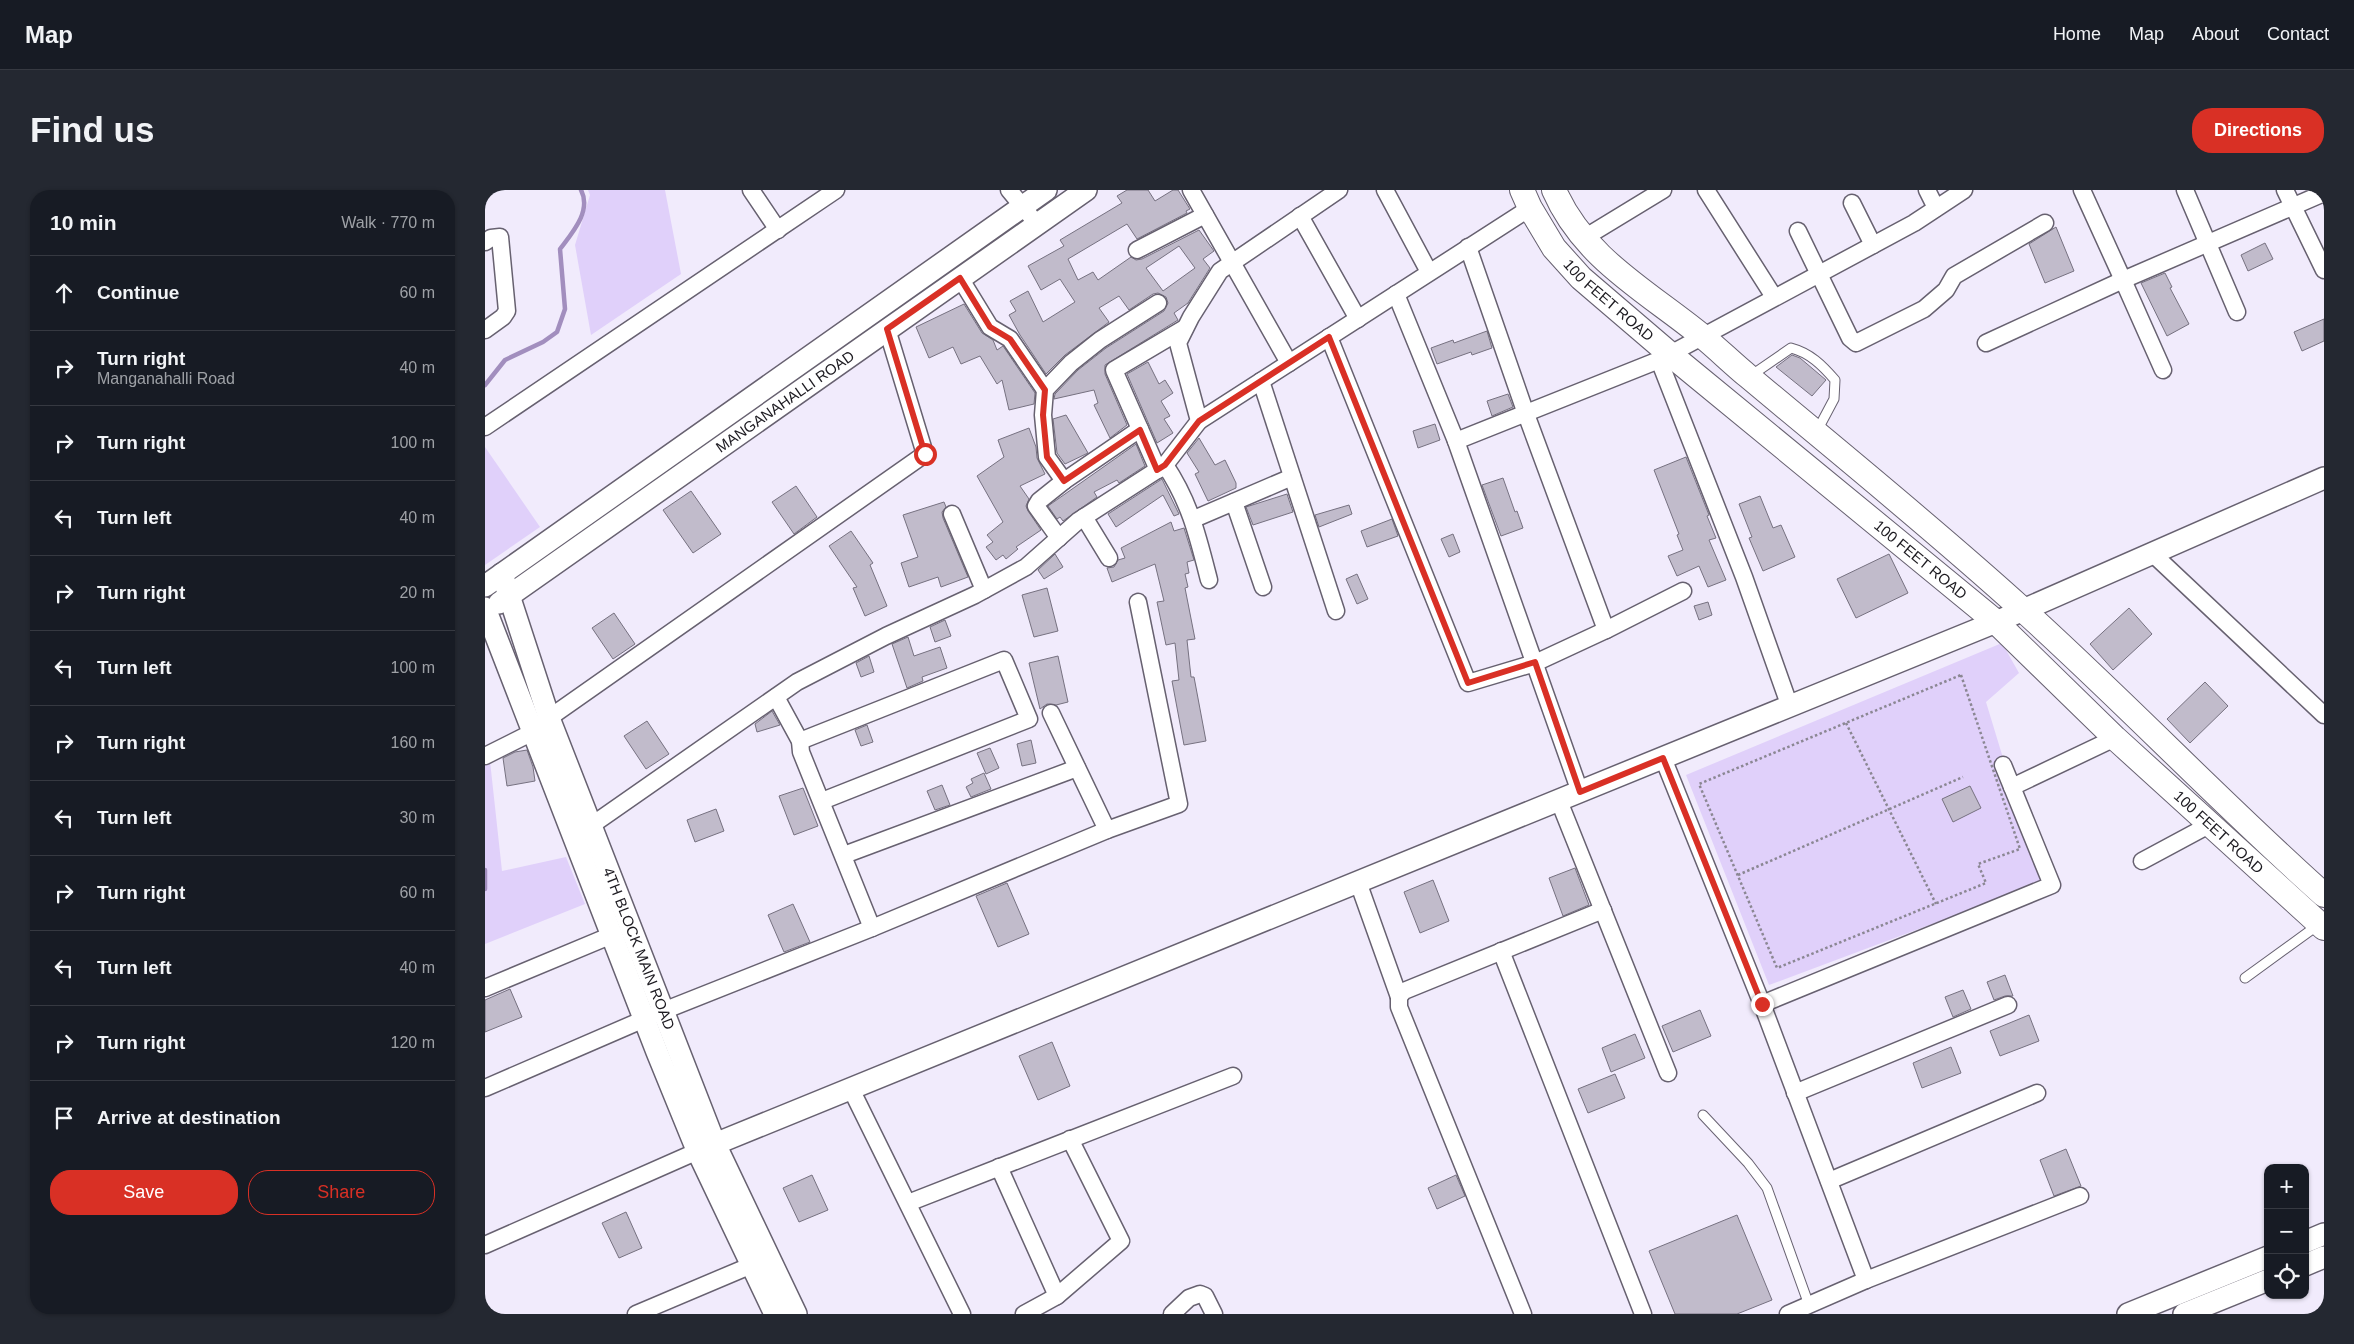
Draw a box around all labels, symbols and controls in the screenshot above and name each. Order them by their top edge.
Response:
text: Map [25,21,73,48]
text: Home [2053,24,2101,44]
text: Map [2129,24,2164,44]
text: About [2192,24,2239,44]
text: Contact [2267,24,2329,44]
button: Directions [2192,108,2324,153]
text: Find us [30,110,154,149]
text: 10 min [50,211,117,234]
text: Walk · 770 m [341,214,435,231]
street label: 100 FEET ROAD [1560,256,1657,344]
icon: ahead [50,279,78,307]
text: Continue [97,282,179,303]
text: 60 m [399,284,435,301]
street label: MANGANAHALLI ROAD [713,347,858,456]
text: Turn right [97,348,185,369]
icon: right [50,354,78,382]
text: 40 m [399,359,435,376]
text: Manganahalli Road [97,370,235,387]
icon: right [50,429,78,457]
text: Turn right [97,432,185,453]
text: 100 m [391,434,435,451]
route start [914,443,937,466]
icon: left [50,504,78,532]
text: Turn left [97,507,172,528]
text: 40 m [399,509,435,526]
street label: 100 FEET ROAD [1871,517,1971,603]
icon: right [50,579,78,607]
text: Turn right [97,582,185,603]
text: 20 m [399,584,435,601]
icon: left [50,654,78,682]
text: Turn left [97,657,172,678]
text: 100 m [391,659,435,676]
icon: right [50,729,78,757]
text: Turn right [97,732,185,753]
text: 160 m [391,734,435,751]
street label: 100 FEET ROAD [2171,787,2267,877]
icon: left [50,804,78,832]
text: Turn left [97,807,172,828]
text: 30 m [399,809,435,826]
street label: 4TH BLOCK MAIN ROAD [600,865,679,1032]
icon: right [50,879,78,907]
text: Turn right [97,882,185,903]
text: 60 m [399,884,435,901]
icon: left [50,954,78,982]
text: Turn left [97,957,172,978]
text: 40 m [399,959,435,976]
route end [1751,993,1774,1016]
icon: right [50,1029,78,1057]
text: Turn right [97,1032,185,1053]
text: 120 m [391,1034,435,1051]
icon: arrive [50,1104,78,1132]
text: Arrive at destination [97,1107,281,1128]
map controls [2264,1164,2309,1299]
button: + [2264,1164,2309,1209]
button: Save [50,1170,238,1215]
button: Share [248,1170,435,1215]
button: − [2264,1209,2309,1254]
button: locate [2264,1254,2309,1299]

